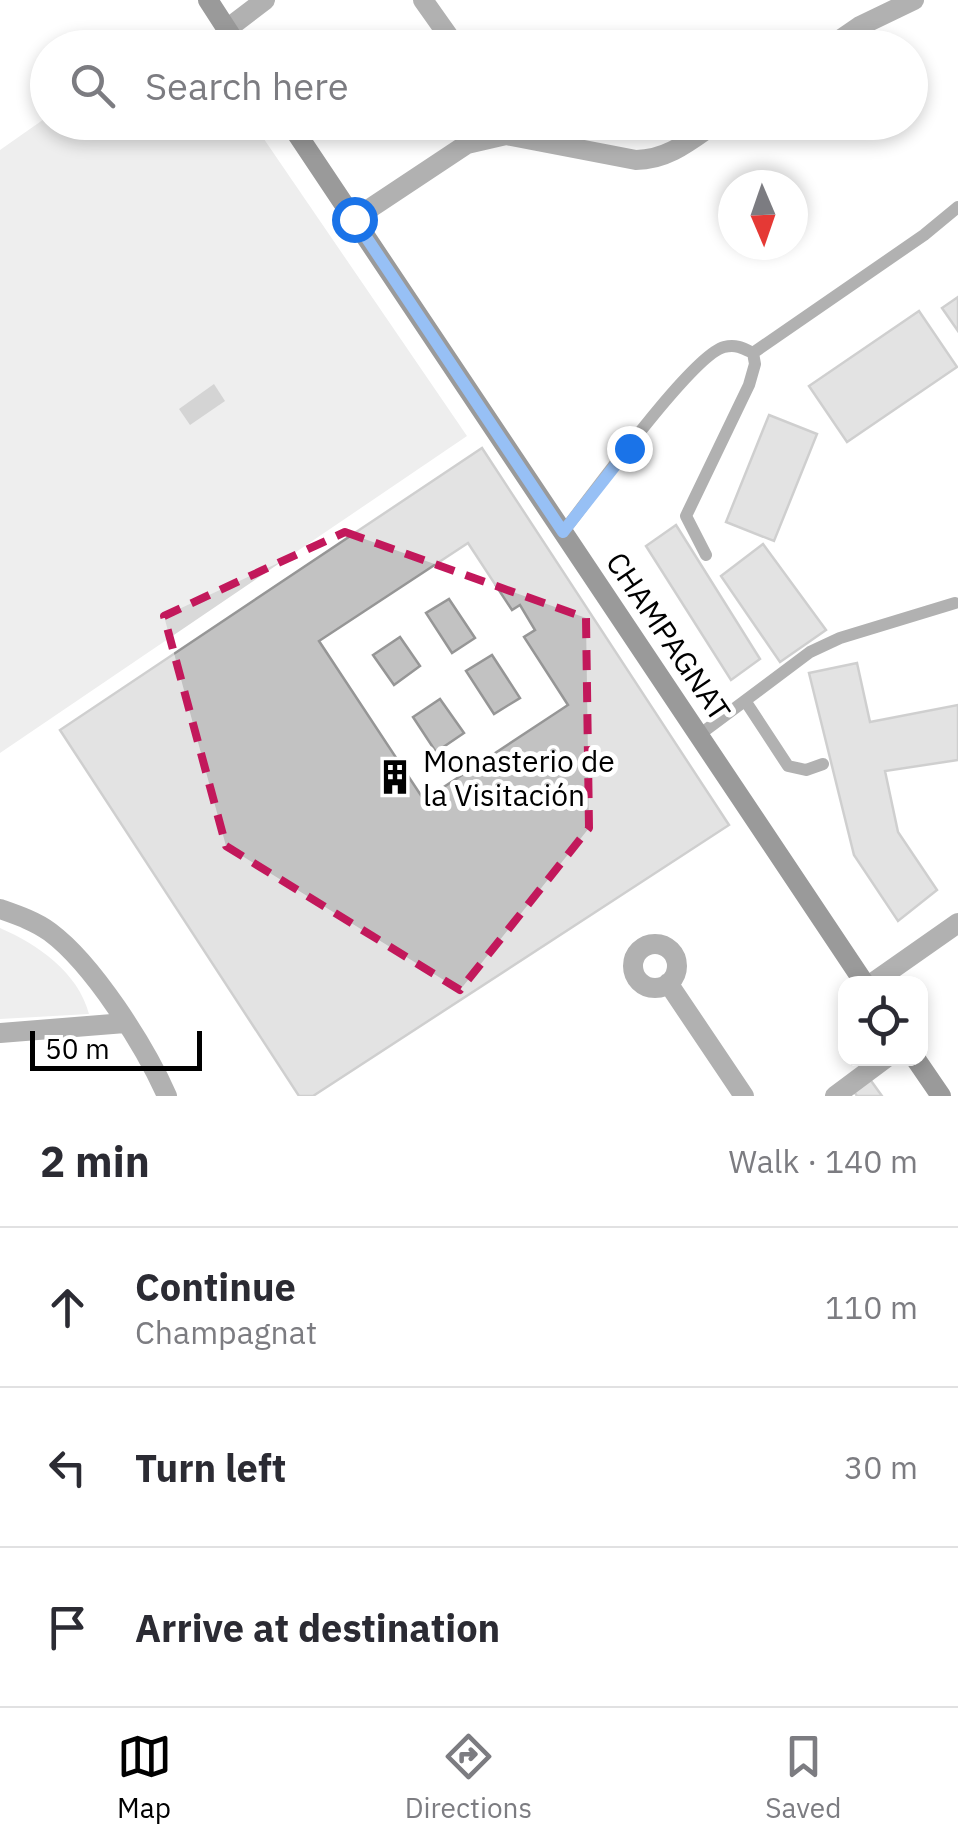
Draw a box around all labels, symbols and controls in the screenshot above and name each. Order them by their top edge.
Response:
search box [30,30,928,140]
icon: search [65,58,120,113]
text: Search here [145,61,349,110]
north arrow [718,170,808,260]
route start [332,197,378,243]
route end [607,426,653,472]
street label: CHAMPAGNAT [598,544,740,728]
place label: Monasterio de la Visitación [423,741,615,814]
building icon: Monasterio de la Visitación [376,758,414,796]
map controls [838,976,928,1066]
button: locate [838,976,928,1066]
scale bar [30,1026,202,1070]
text: 50 m [45,1030,110,1067]
text: 2 min [40,1134,150,1189]
text: Walk · 140 m [729,1140,918,1182]
text: Continue [135,1262,296,1311]
icon: ahead [40,1280,95,1335]
text: 110 m [825,1286,918,1328]
text: Champagnat [135,1311,317,1353]
icon: left [40,1440,95,1495]
text: Turn left [135,1443,286,1492]
text: 30 m [844,1446,918,1488]
icon: arrive [40,1600,95,1655]
text: Arrive at destination [135,1603,500,1652]
tab: Map [117,1729,172,1826]
tab: Directions [405,1729,532,1826]
tab: Saved [765,1729,841,1826]

